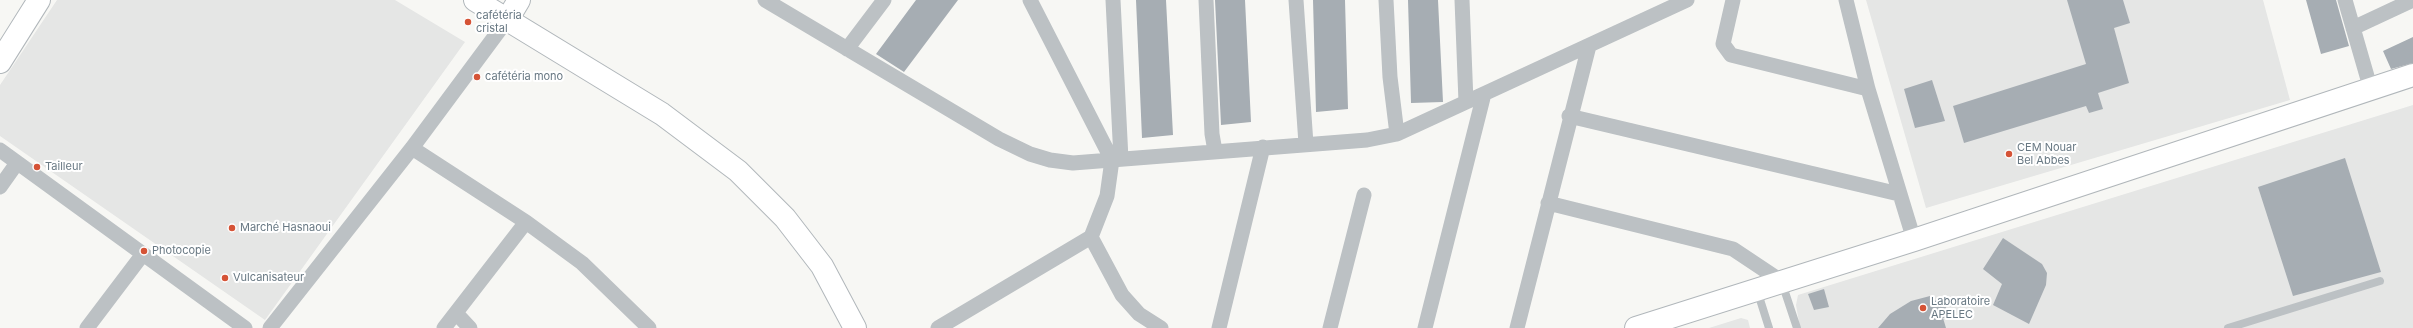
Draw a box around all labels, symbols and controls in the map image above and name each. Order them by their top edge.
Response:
place label: cafétéria cristal [476,9,522,35]
marker: cafétéria cristal [463,17,473,27]
place label: cafétéria mono [485,70,563,84]
marker: cafétéria mono [472,72,482,82]
place label: CEM Nouar Bel Abbes [2017,141,2076,167]
marker: CEM Nouar Bel Abbes [2004,149,2014,159]
place label: Tailleur [45,160,83,174]
marker: Tailleur [32,162,42,172]
place label: Marché Hasnaoui [240,221,331,235]
marker: Marché Hasnaoui [227,223,237,233]
place label: Photocopie [152,244,211,258]
marker: Photocopie [139,246,149,256]
place label: Vulcanisateur [233,271,304,285]
marker: Vulcanisateur [220,273,230,283]
place label: Laboratoire APELEC [1931,295,1990,321]
marker: Laboratoire APELEC [1918,303,1928,313]

